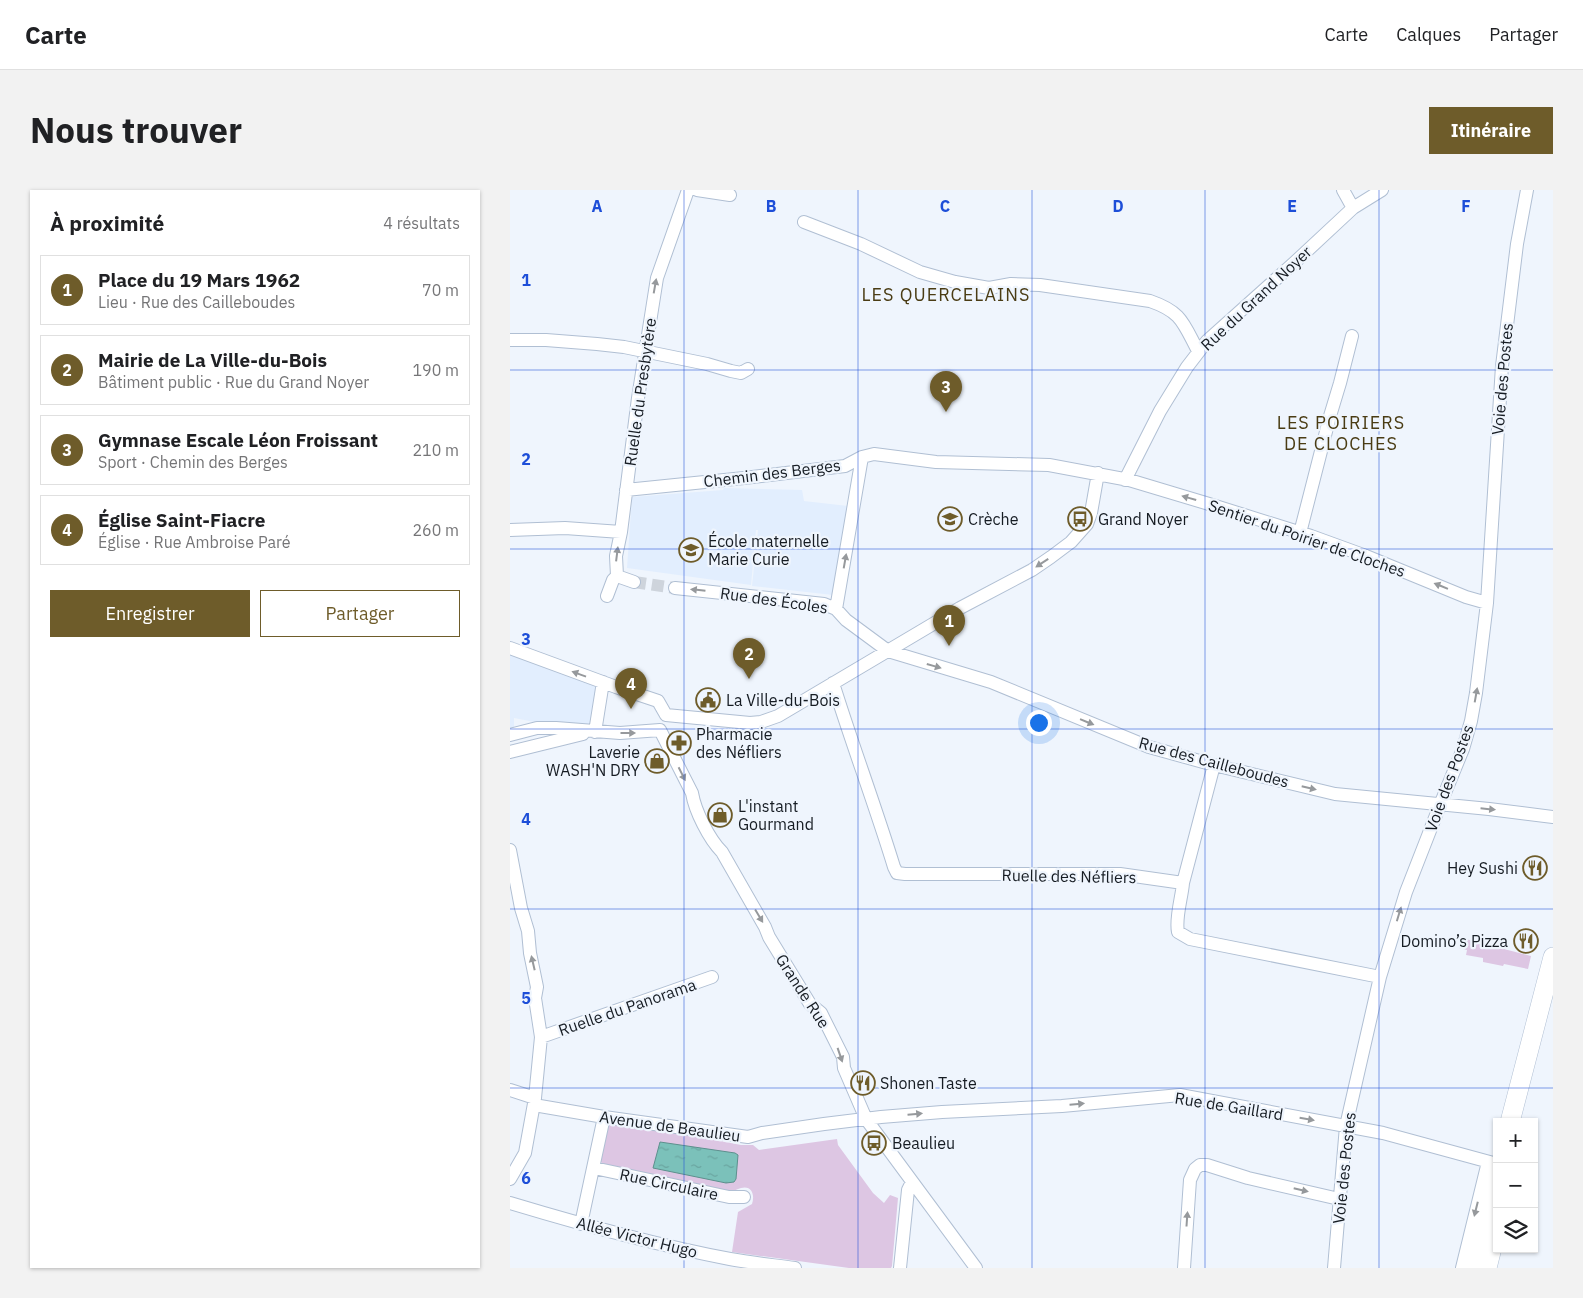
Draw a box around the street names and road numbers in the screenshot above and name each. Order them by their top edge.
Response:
street label: Rue du Grand Noyer [1196,241,1316,355]
street label: Ruelle du Presbytère [620,316,660,467]
street label: Voie des Postes [1487,322,1517,436]
street label: Chemin des Berges [702,455,842,491]
street label: Sentier du Poirier de Cloches [1206,495,1408,581]
street label: Rue des Écoles [719,582,829,617]
street label: Voie des Postes [1420,722,1478,834]
street label: Rue des Cailleboudes [1137,732,1291,792]
street label: Ruelle des Néfliers [1001,865,1137,887]
street label: Grande Rue [772,950,835,1032]
street label: Ruelle du Panorama [555,974,699,1040]
street label: Rue de Gaillard [1173,1088,1285,1124]
street label: Avenue de Beaulieu [598,1106,742,1146]
street label: Voie des Postes [1328,1111,1360,1225]
street label: Rue Circulaire [618,1164,720,1204]
street label: Allée Victor Hugo [574,1212,700,1262]

